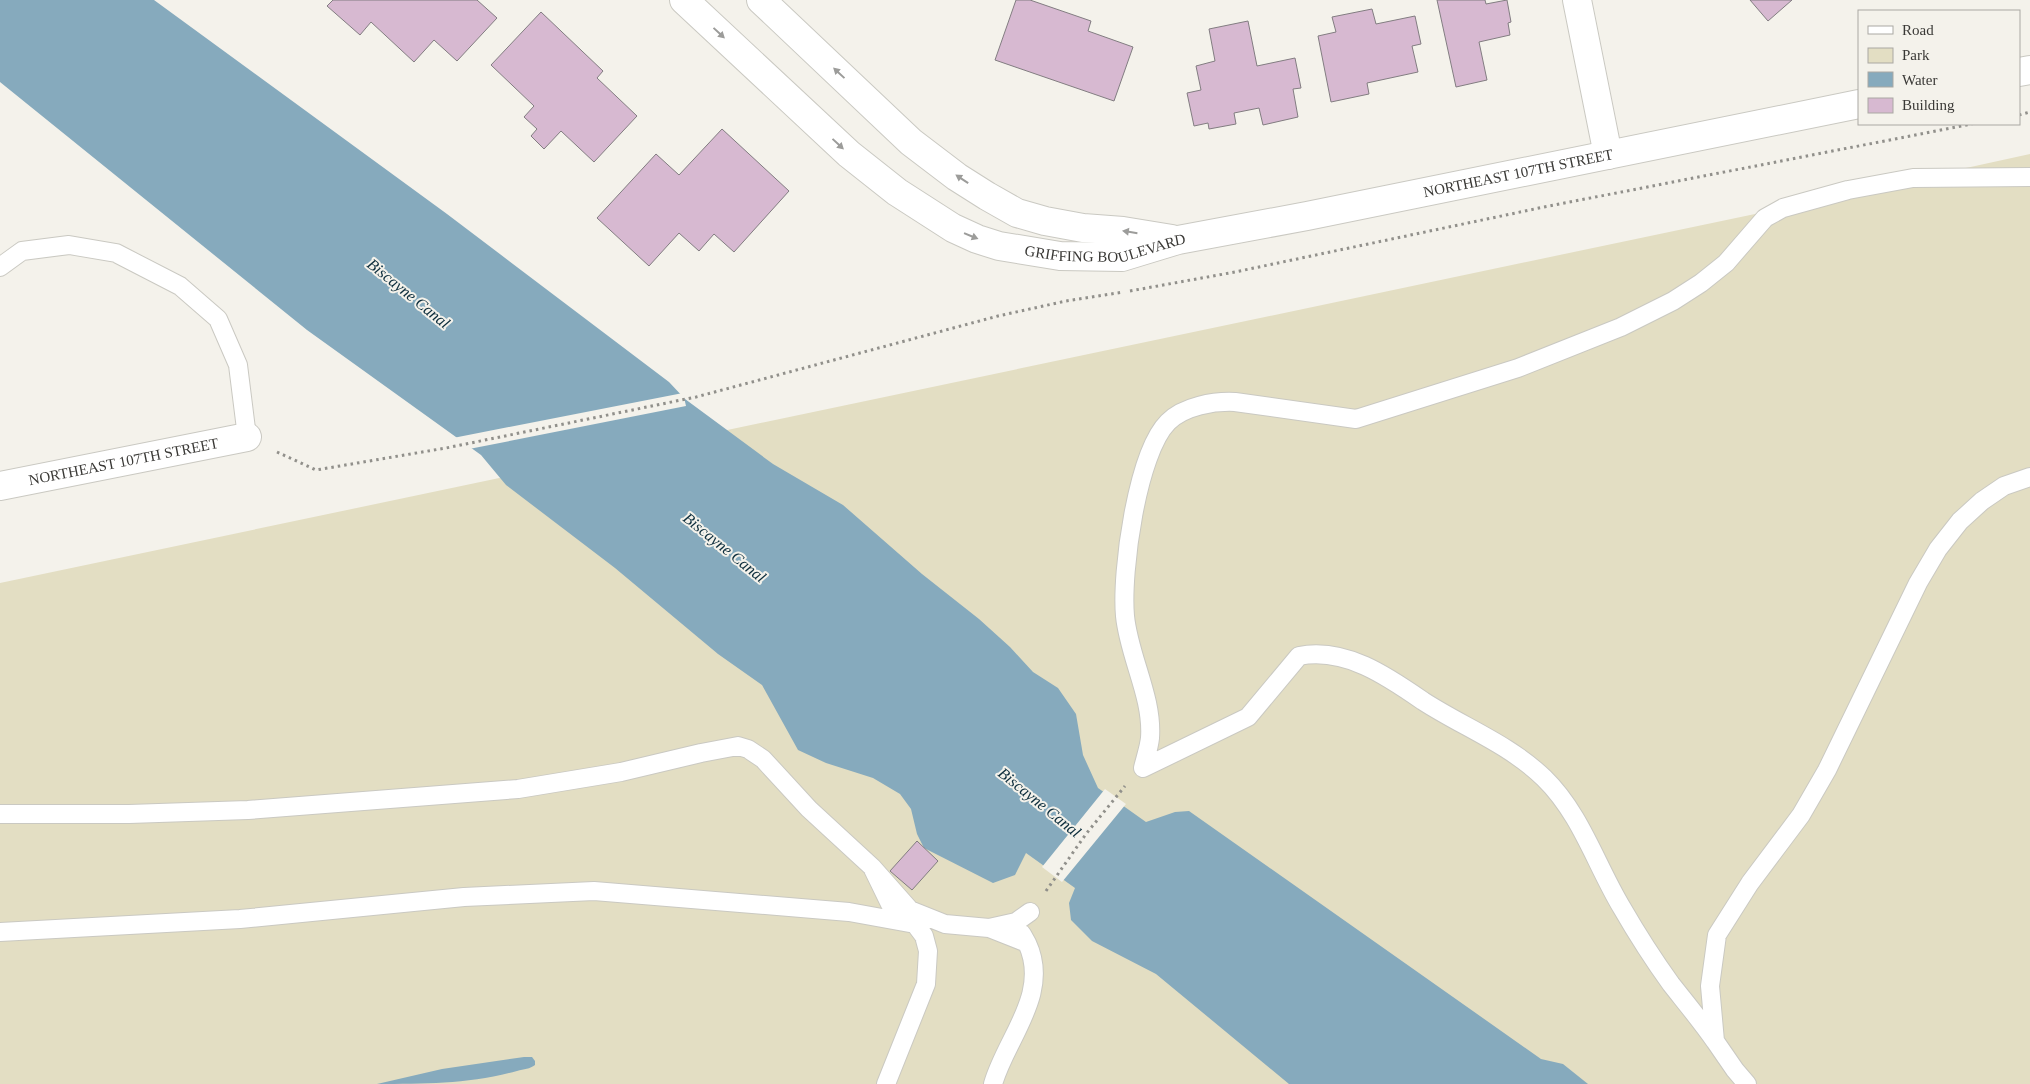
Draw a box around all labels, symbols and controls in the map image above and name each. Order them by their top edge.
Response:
legend [1858,10,2020,125]
text: Road [1902,22,1934,38]
one-way arrow [713,27,725,39]
text: Park [1902,47,1930,63]
one-way arrow [833,68,845,80]
text: Water [1902,72,1937,88]
text: Building [1902,97,1955,113]
one-way arrow [832,138,844,150]
street label: NORTHEAST 107TH STREET [1422,146,1614,200]
one-way arrow [955,175,968,184]
one-way arrow [1122,228,1138,236]
street label: GRIFFING BOULEVARD [1024,231,1187,266]
one-way arrow [964,232,979,240]
water label: Biscayne Canal [364,255,454,333]
street label: NORTHEAST 107TH STREET [27,435,220,488]
water label: Biscayne Canal [680,509,770,587]
water label: Biscayne Canal [995,764,1085,842]

